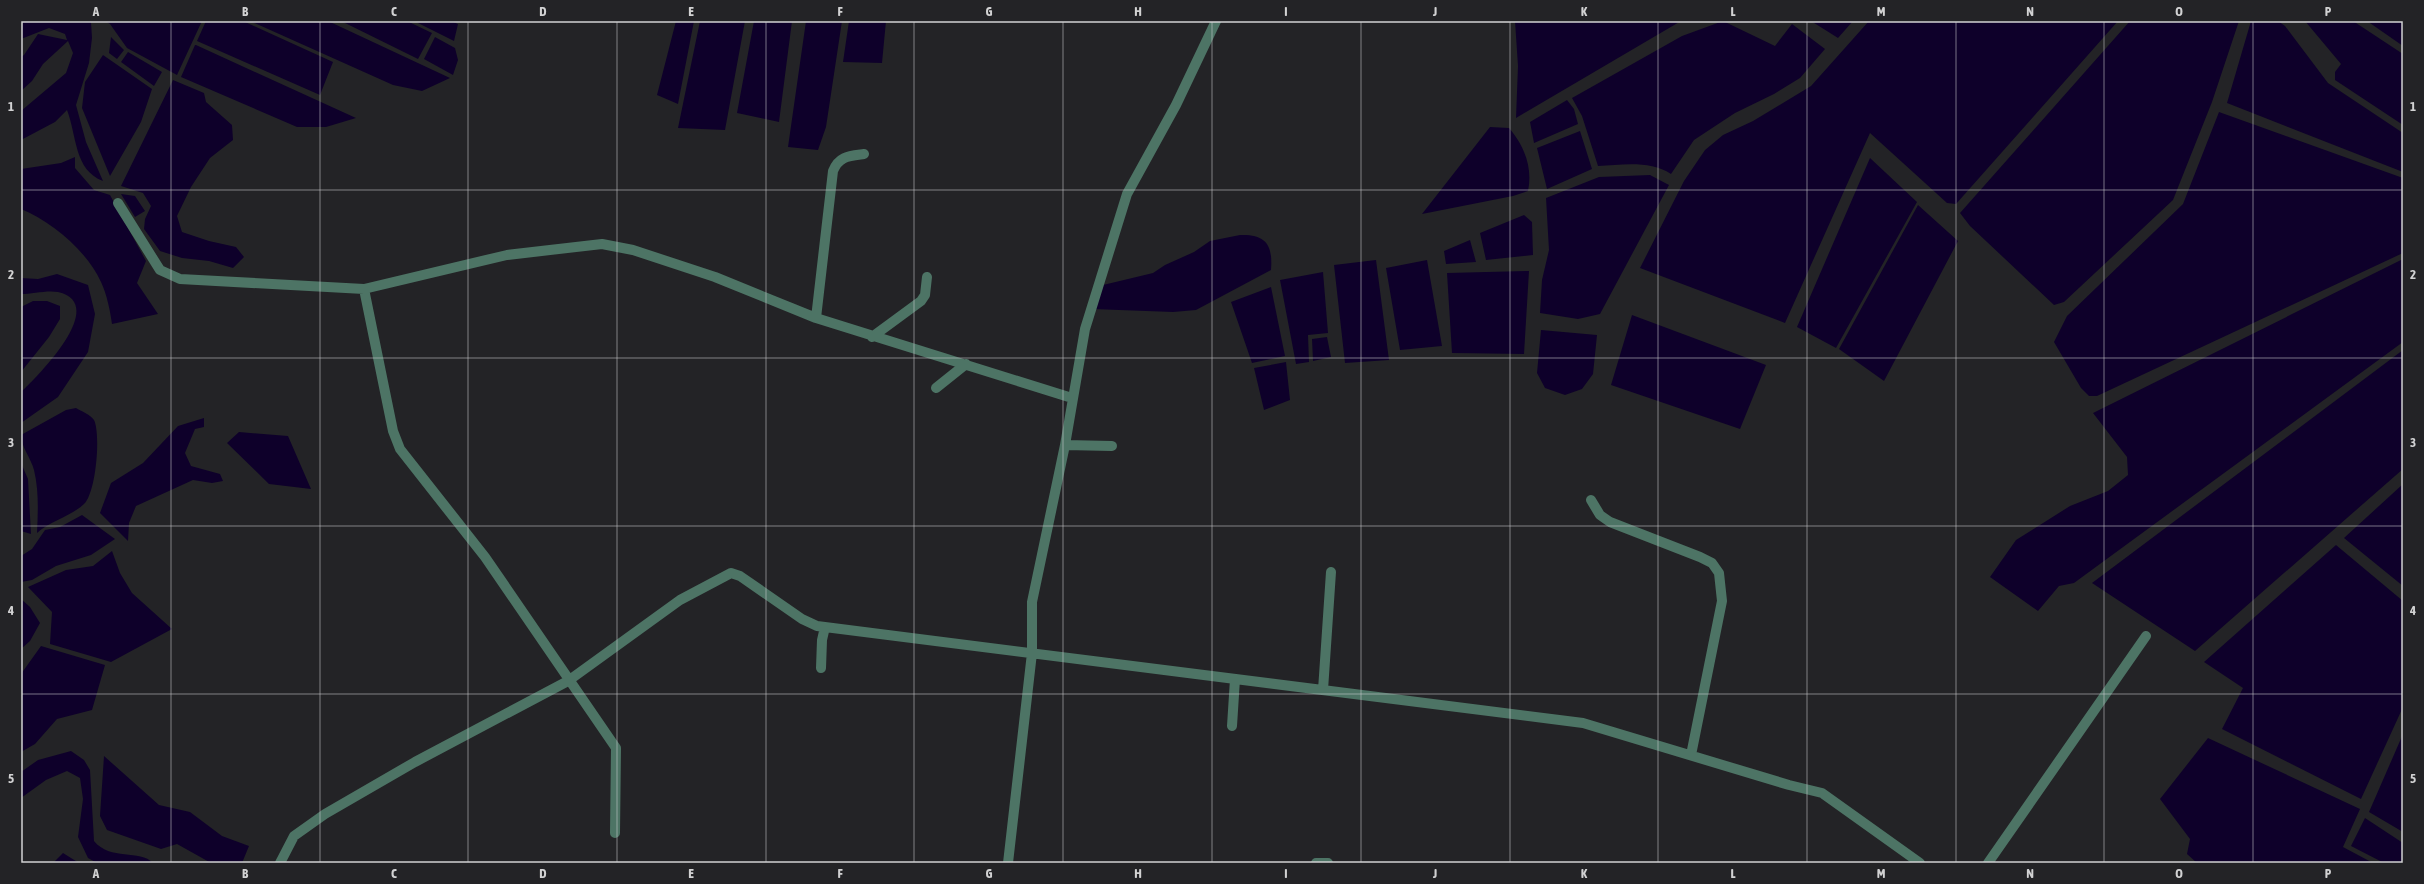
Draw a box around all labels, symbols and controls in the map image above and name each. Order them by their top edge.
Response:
text: A [92,4,100,19]
text: B [242,4,249,19]
text: C [391,4,397,19]
text: D [539,4,547,19]
text: E [688,4,694,19]
text: F [837,4,843,19]
text: G [986,4,993,19]
text: H [1134,4,1142,19]
text: I [1284,4,1288,19]
text: J [1432,4,1437,19]
text: K [1581,4,1588,19]
text: L [1730,4,1736,19]
text: M [1877,4,1886,19]
text: N [2026,4,2034,19]
text: O [2175,4,2183,19]
text: P [2325,4,2332,19]
text: 1 [8,99,14,114]
text: 1 [2410,99,2416,114]
text: 2 [8,267,14,282]
text: 2 [2410,267,2416,282]
text: 3 [8,435,14,450]
text: 3 [2410,435,2416,450]
text: 4 [7,603,14,618]
text: 4 [2409,603,2416,618]
text: 5 [8,771,14,786]
text: 5 [2410,771,2416,786]
text: A [92,866,100,881]
text: B [242,866,249,881]
text: C [391,866,397,881]
text: D [539,866,547,881]
text: E [688,866,694,881]
text: F [837,866,843,881]
text: G [986,866,993,881]
text: H [1134,866,1142,881]
text: I [1284,866,1288,881]
text: J [1432,866,1437,881]
text: K [1581,866,1588,881]
text: L [1730,866,1736,881]
text: M [1877,866,1886,881]
text: N [2026,866,2034,881]
text: O [2175,866,2183,881]
text: P [2325,866,2332,881]

